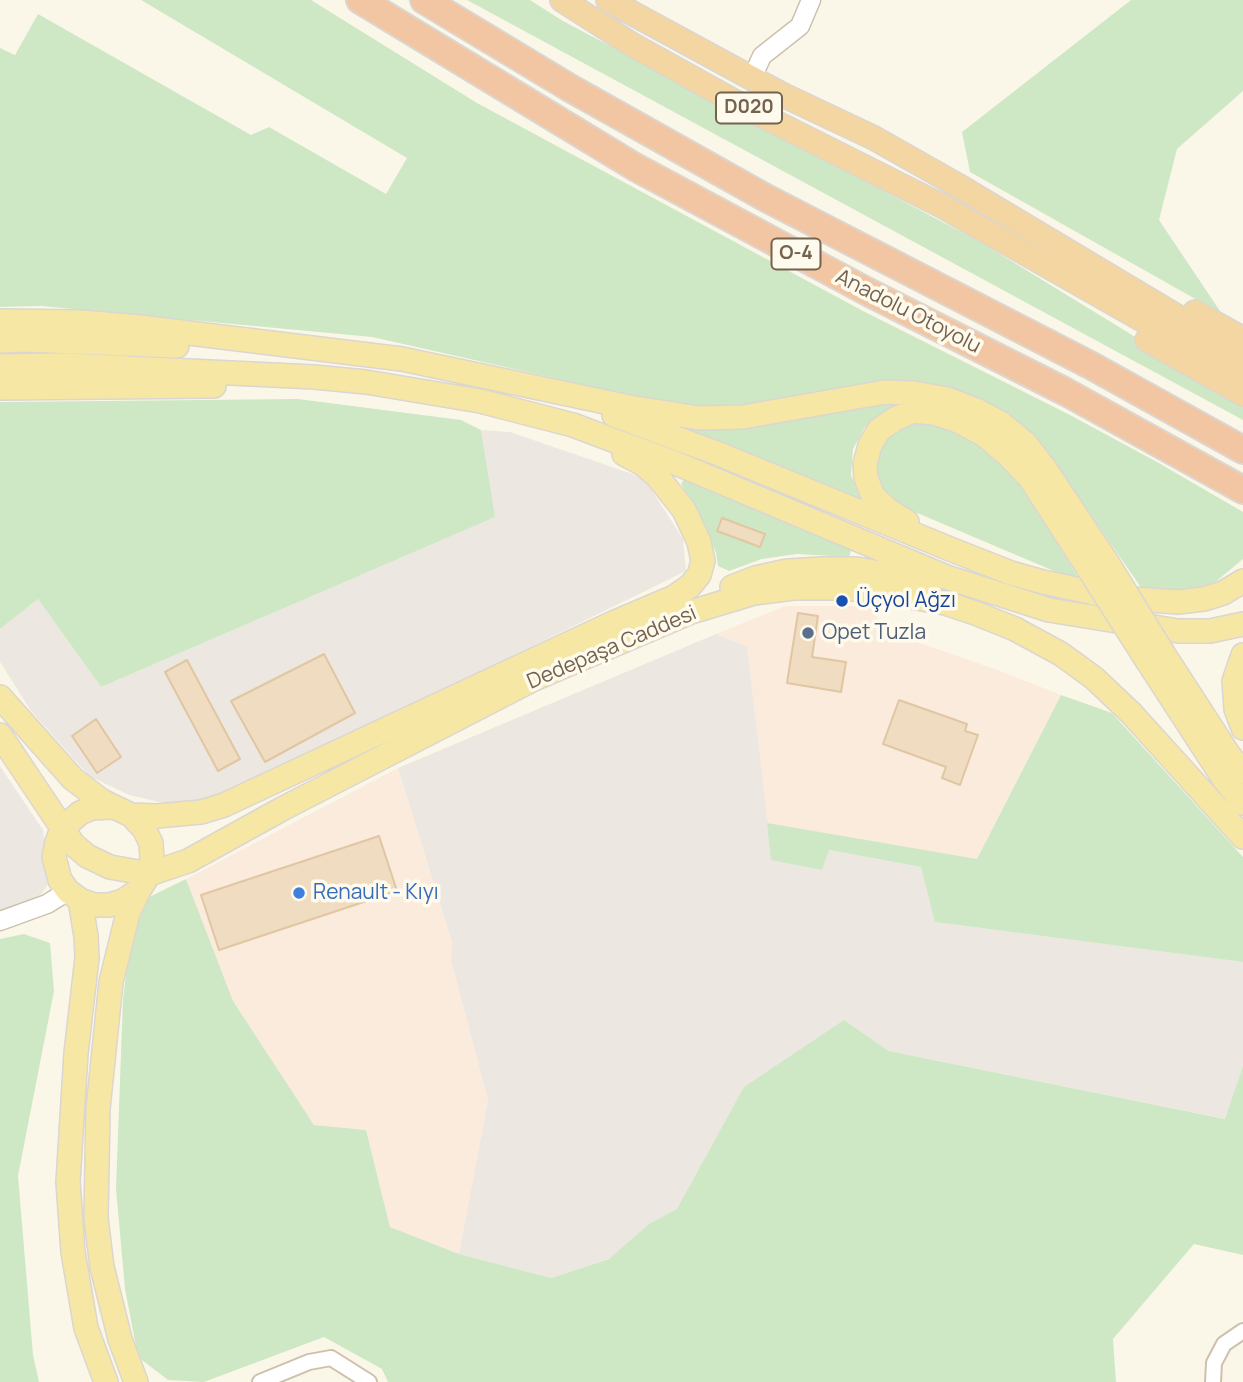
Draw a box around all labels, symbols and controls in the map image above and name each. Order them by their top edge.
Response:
road number: D020 [716,92,782,124]
road number: O-4 [772,238,820,270]
street label: Anadolu Otoyolu [831,265,985,359]
place label: Üçyol Ağzı [856,588,956,614]
marker: Üçyol Ağzı [834,593,850,609]
street label: Dedepaşa Caddesi [524,601,700,695]
place label: Opet Tuzla [822,620,926,646]
marker: Opet Tuzla [800,625,816,641]
place label: Renault - Kıyı [313,880,439,906]
marker: Renault - Kıyı [291,885,307,901]

